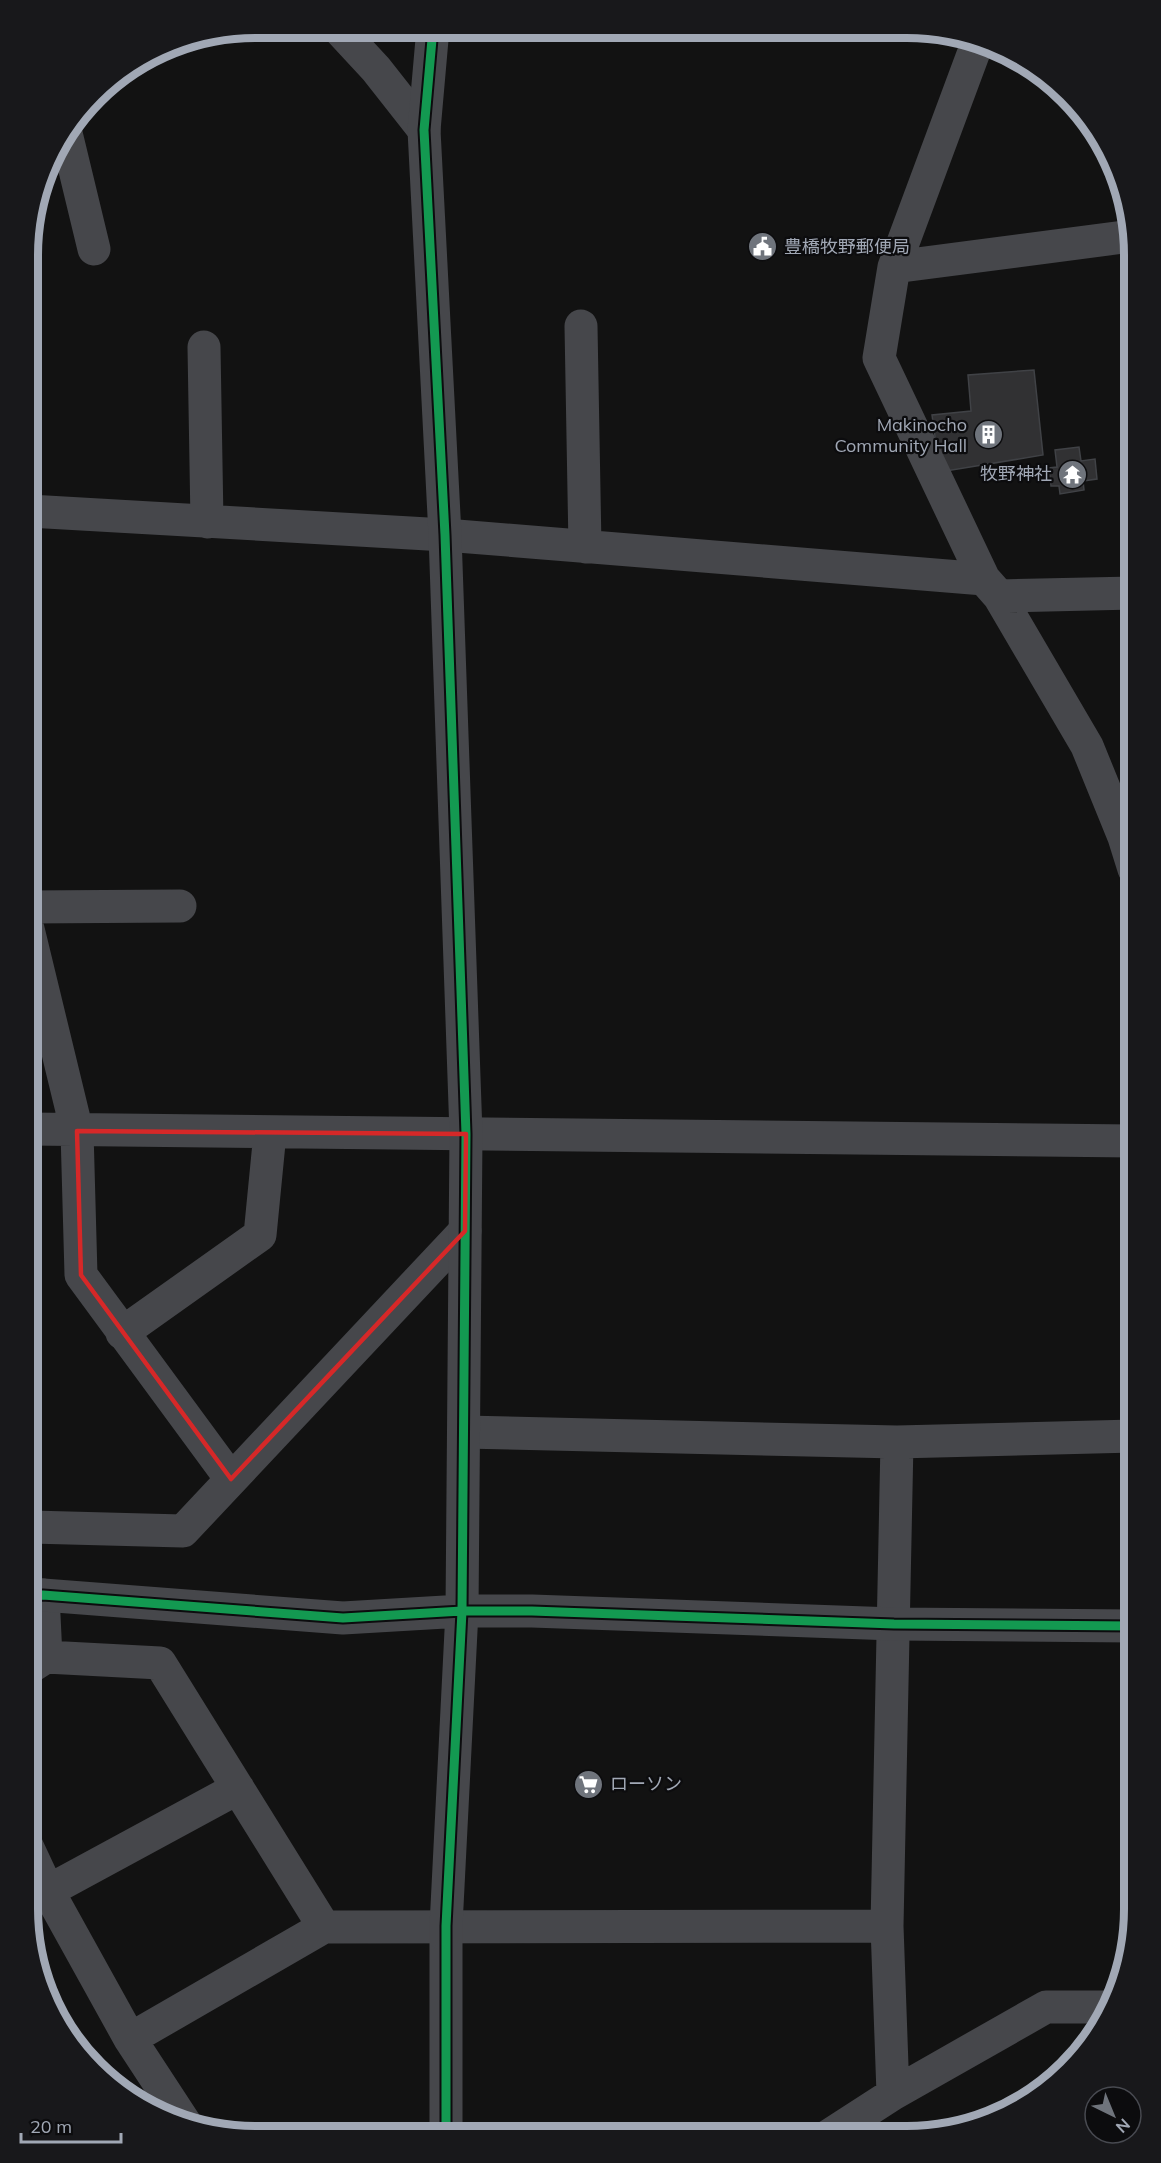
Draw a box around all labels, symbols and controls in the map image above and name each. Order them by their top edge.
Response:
public building icon: 豊橋牧野郵便局 [747,231,779,263]
place label: 豊橋牧野郵便局 [784,235,910,258]
place label: Makinocho Community Hall [834,413,967,457]
building icon: Makinocho Community Hall [972,419,1004,451]
temple icon: 牧野神社 [1057,458,1089,490]
place label: 牧野神社 [980,462,1052,485]
supermarket icon: ローソン [573,1768,605,1800]
place label: ローソン [610,1772,682,1795]
north arrow [1083,2085,1143,2145]
scale bar [21,2106,122,2144]
text: 20 m [30,2115,72,2138]
text: N [1112,2115,1134,2137]

